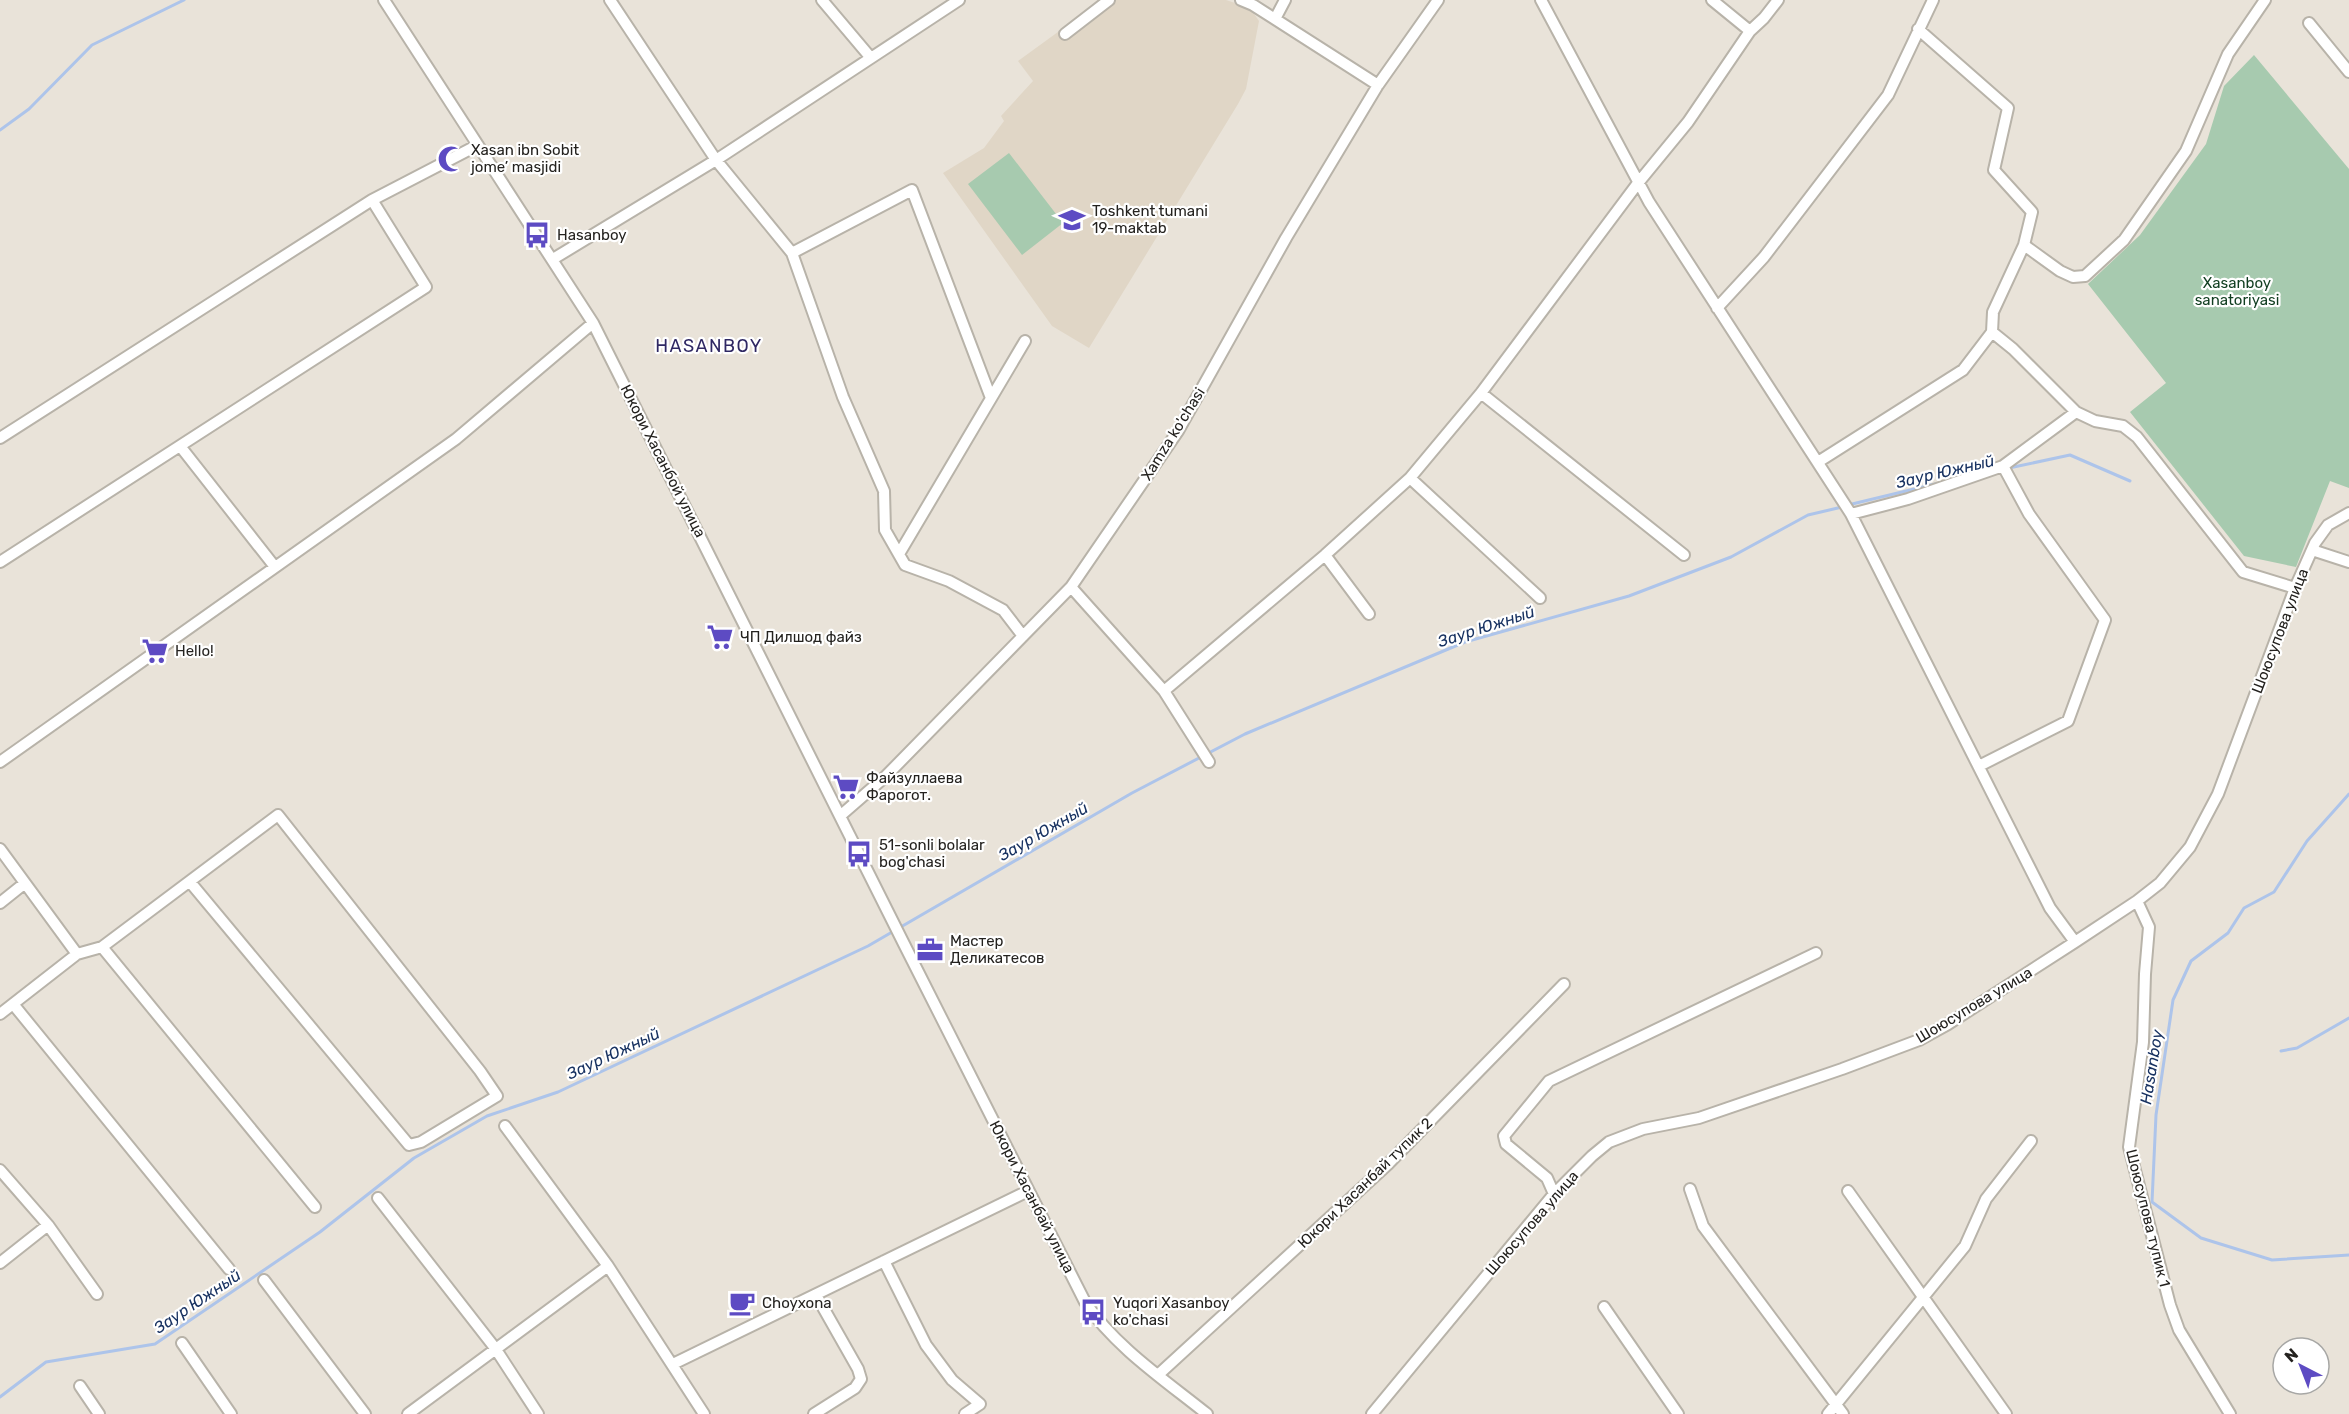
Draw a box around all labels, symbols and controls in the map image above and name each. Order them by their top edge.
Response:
place label: Xasan ibn Sobit jome’ masjidi [470,141,579,176]
mosque icon: Xasan ibn Sobit jome’ masjidi [436,144,466,174]
place label: Toshkent tumani 19-maktab [1092,202,1208,237]
school or university icon: Toshkent tumani 19-maktab [1057,205,1087,235]
bus stop icon: Hasanboy [522,220,552,250]
place label: Hasanboy [557,226,627,244]
park label: Xasanboy sanatoriyasi [2195,274,2279,309]
district label: HASANBOY [655,335,763,357]
street label: Юкори Хасанбой улица [617,382,709,540]
street label: Xamza ko'chasi [1137,384,1209,484]
water label: Заур Южный [1893,451,1997,492]
street label: Шоюсупова улица [2248,566,2312,696]
water label: Заур Южный [1435,602,1537,651]
supermarket icon: ЧП Дилшод файз [705,622,735,652]
place label: ЧП Дилшод файз [740,628,862,646]
supermarket icon: Hello! [140,636,170,666]
place label: Hello! [175,642,214,660]
place label: Файзуллаева Фарогот. [866,769,962,804]
supermarket icon: Файзуллаева Фарогот. [831,772,861,802]
water label: Заур Южный [994,798,1092,865]
place label: 51-sonli bolalar bog'chasi [879,836,985,871]
bus stop icon: 51-sonli bolalar bog'chasi [844,839,874,869]
place label: Мастер Деликатесов [950,932,1045,967]
office icon: Мастер Деликатесов [915,935,945,965]
street label: Шоюсупова улица [1913,963,2035,1047]
water label: Заур Южный [563,1023,663,1084]
water label: Hasanboy [2136,1027,2167,1106]
street label: Юкори Хасанбай тупик 2 [1294,1114,1436,1252]
street label: Юкори Хасанбай улица [986,1118,1078,1276]
street label: Шоюсупова тупик 1 [2122,1147,2174,1289]
street label: Шоюсупова улица [1482,1167,1582,1279]
water label: Заур Южный [150,1265,244,1338]
cafe icon: Choyxona [727,1288,757,1318]
place label: Choyxona [762,1294,832,1312]
place label: Yuqori Xasanboy ko'chasi [1113,1294,1230,1329]
bus stop icon: Yuqori Xasanboy ko'chasi [1078,1297,1108,1327]
north arrow [2271,1336,2331,1396]
text: N [2281,1344,2302,1366]

